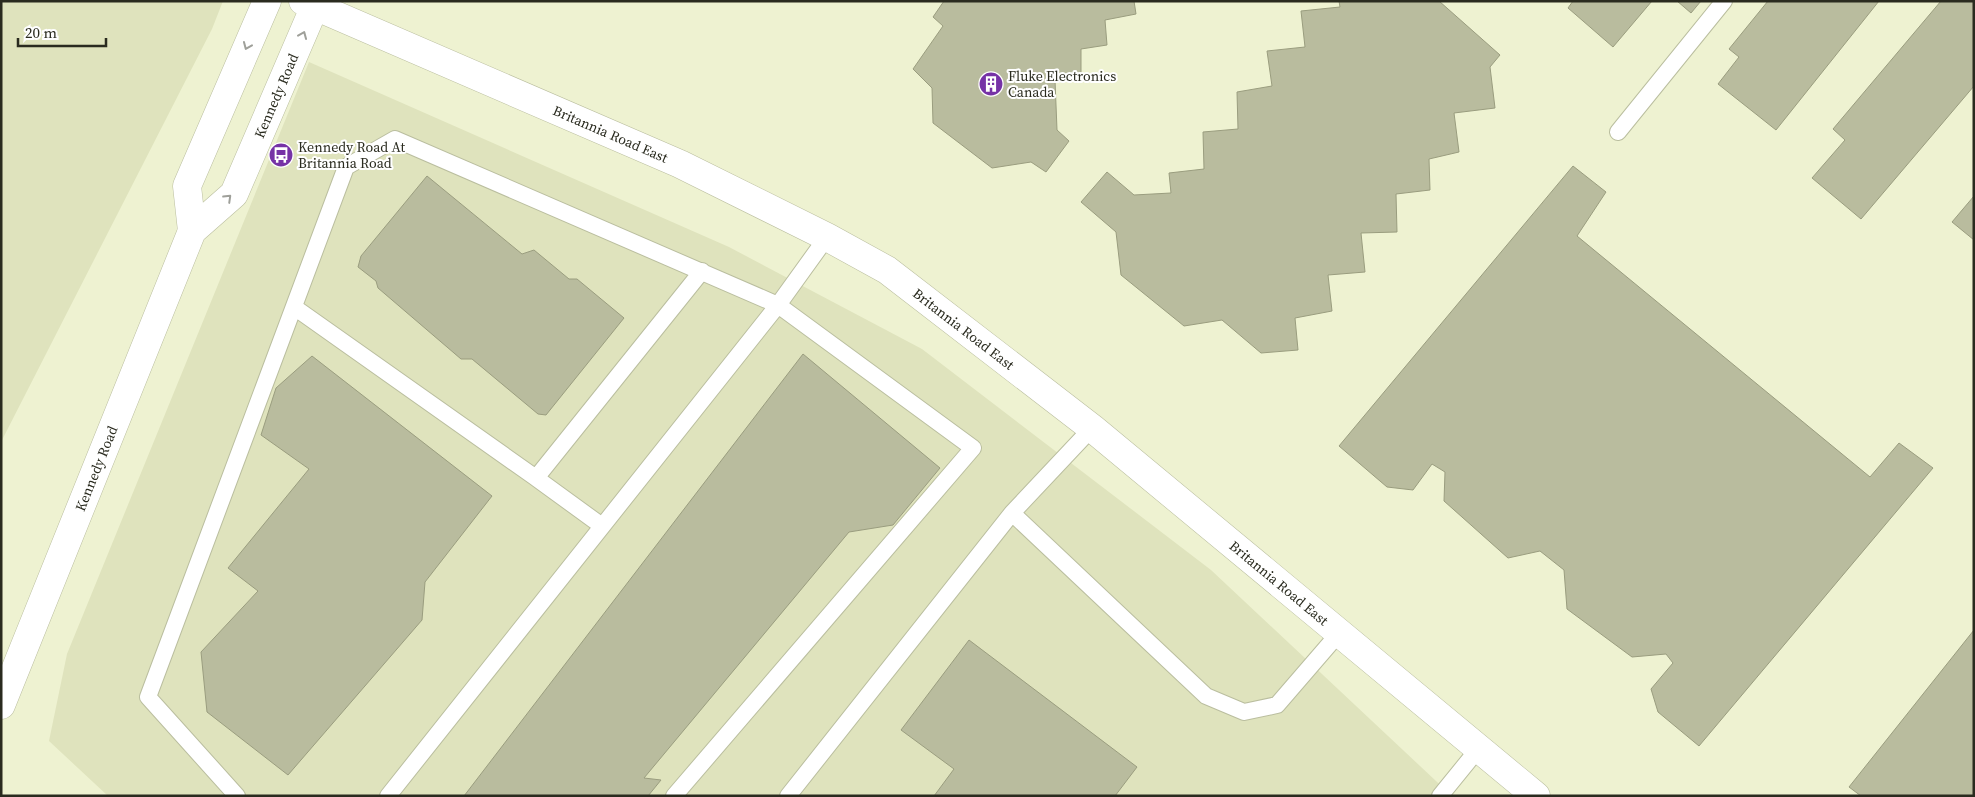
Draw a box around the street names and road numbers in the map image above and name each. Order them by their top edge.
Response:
street label: Kennedy Road [249,50,303,141]
street label: Britannia Road East [550,100,671,168]
street label: Britannia Road East [909,283,1019,375]
street label: Kennedy Road [70,423,122,514]
street label: Britannia Road East [1225,536,1333,630]

